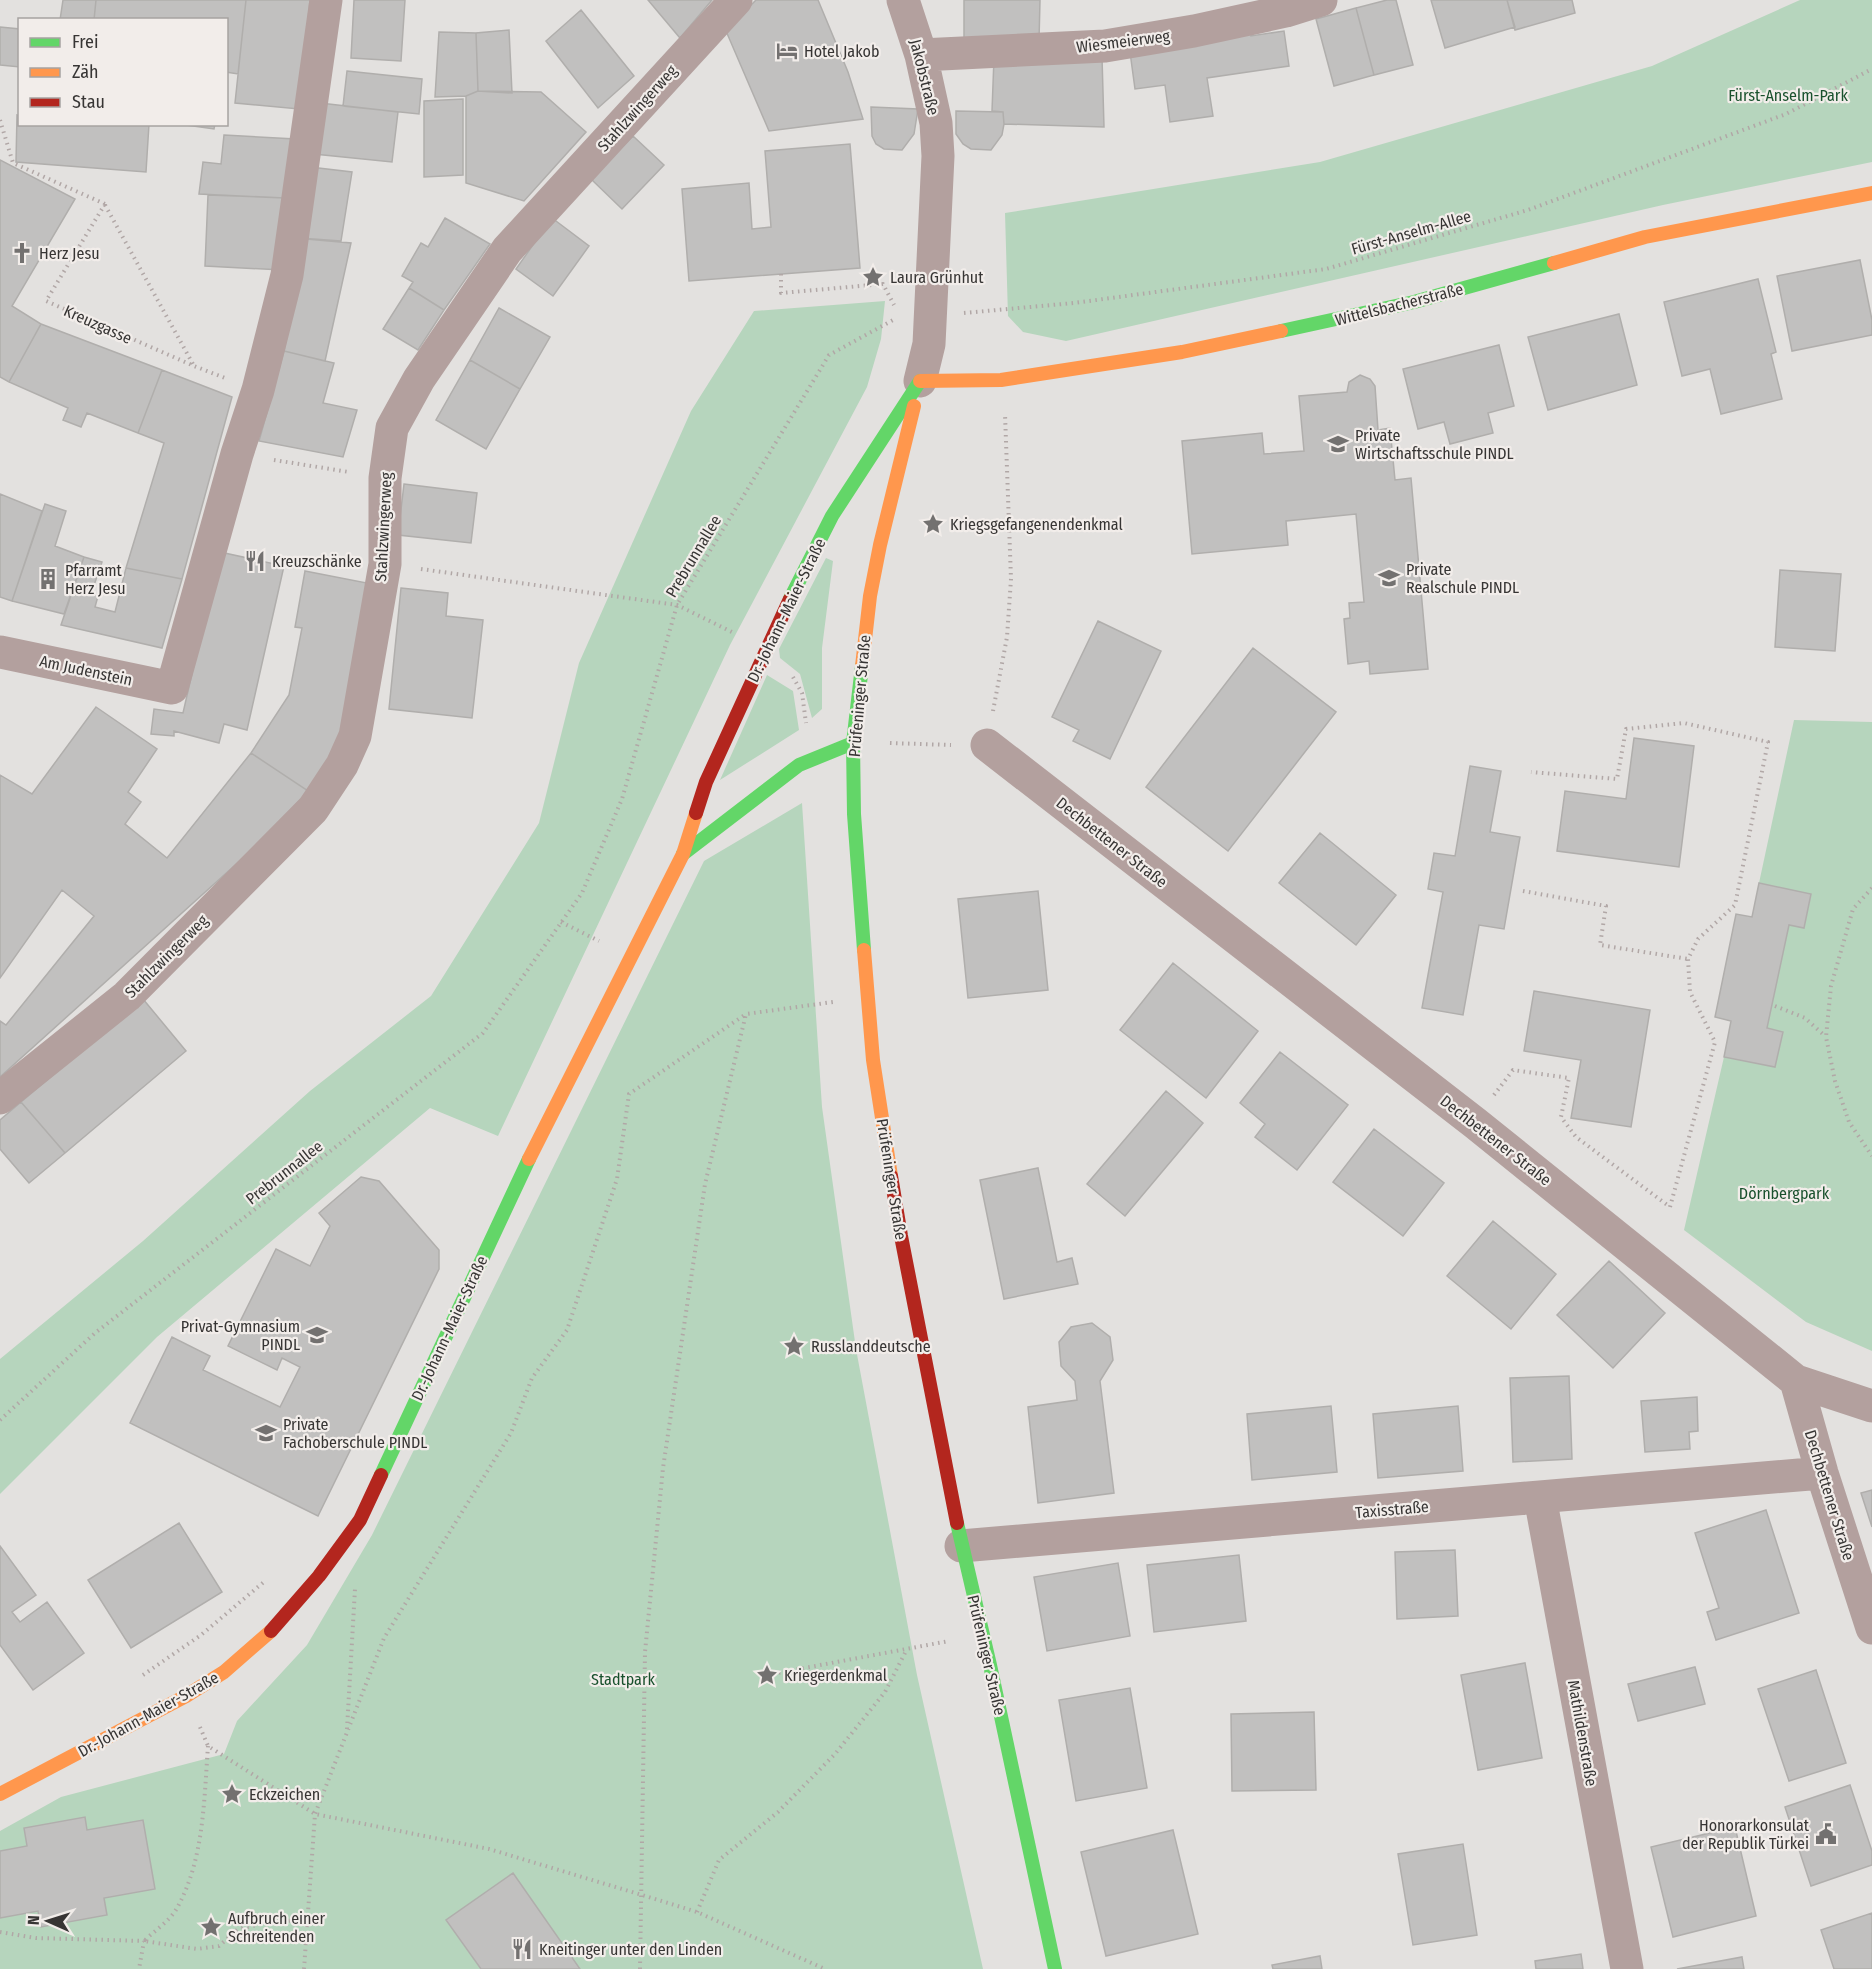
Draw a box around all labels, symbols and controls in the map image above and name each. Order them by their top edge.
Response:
legend [18,18,228,126]
street label: Wiesmeierweg [1075,26,1172,57]
text: Frei [72,31,98,53]
street label: Jakobstraße [906,37,943,117]
hotel icon: Hotel Jakob [775,39,799,63]
place label: Hotel Jakob [804,42,879,61]
text: Zäh [72,61,99,83]
street label: Stahlzwingerweg [594,61,681,155]
park label: Fürst-Anselm-Park [1728,86,1848,105]
text: Stau [72,91,105,113]
street label: Fürst-Anselm-Allee [1349,206,1473,259]
church icon: Herz Jesu [10,241,34,265]
place label: Herz Jesu [39,244,100,263]
place icon: Laura Grünhut [861,265,885,289]
place label: Laura Grünhut [890,268,984,287]
street label: Wittelsbacherstraße [1333,279,1465,330]
street label: Kreuzgasse [61,301,135,348]
place label: Private Wirtschaftsschule PINDL [1355,426,1514,463]
school or university icon: Private Wirtschaftsschule PINDL [1326,432,1350,456]
street label: Stahlzwingerweg [371,471,396,582]
street label: Prebrunnallee [662,512,725,601]
place icon: Kriegsgefangenendenkmal [921,512,945,536]
place label: Kriegsgefangenendenkmal [950,515,1123,534]
street label: Dr.-Johann-Maier-Straße [743,535,830,685]
restaurant icon: Kreuzschänke [243,549,267,573]
place label: Kreuzschänke [272,552,362,571]
place label: Private Realschule PINDL [1406,560,1519,597]
place label: Pfarramt Herz Jesu [65,561,126,598]
school or university icon: Private Realschule PINDL [1377,566,1401,590]
building icon: Pfarramt Herz Jesu [36,567,60,591]
street label: Prüfeninger Straße [845,634,874,758]
street label: Am Judenstein [38,651,134,690]
street label: Dechbettener Straße [1053,793,1171,892]
street label: Stahlzwingerweg [121,911,212,1002]
street label: Dechbettener Straße [1437,1091,1555,1190]
street label: Prüfeninger Straße [873,1117,910,1241]
street label: Prebrunnallee [242,1136,327,1208]
park label: Dörnbergpark [1739,1184,1830,1203]
street label: Dr.-Johann-Maier-Straße [407,1253,491,1404]
place label: Privat-Gymnasium PINDL [181,1317,300,1354]
school or university icon: Privat-Gymnasium PINDL [305,1323,329,1347]
place icon: Russlanddeutsche [782,1334,806,1358]
place label: Russlanddeutsche [811,1337,931,1356]
place label: Private Fachoberschule PINDL [283,1415,427,1452]
school or university icon: Private Fachoberschule PINDL [254,1421,278,1445]
street label: Dechbettener Straße [1801,1428,1858,1563]
street label: Taxisstraße [1355,1497,1430,1522]
street label: Prüfeninger Straße [963,1593,1010,1717]
place icon: Kriegerdenkmal [755,1663,779,1687]
place label: Kriegerdenkmal [784,1666,887,1685]
street label: Dr.-Johann-Maier-Straße [75,1668,222,1761]
park label: Stadtpark [591,1670,656,1689]
street label: Mathildenstraße [1564,1679,1601,1788]
place icon: Eckzeichen [220,1782,244,1806]
place label: Eckzeichen [249,1785,320,1804]
place label: Honorarkonsulat der Republik Türkei [1682,1816,1810,1853]
public building icon: Honorarkonsulat der Republik Türkei [1814,1822,1838,1846]
north arrow [18,1891,78,1951]
place label: Aufbruch einer Schreitenden [228,1909,325,1946]
text: N [24,1915,43,1926]
place icon: Aufbruch einer Schreitenden [199,1915,223,1939]
restaurant icon: Kneitinger unter den Linden [510,1937,534,1961]
place label: Kneitinger unter den Linden [539,1940,722,1959]

